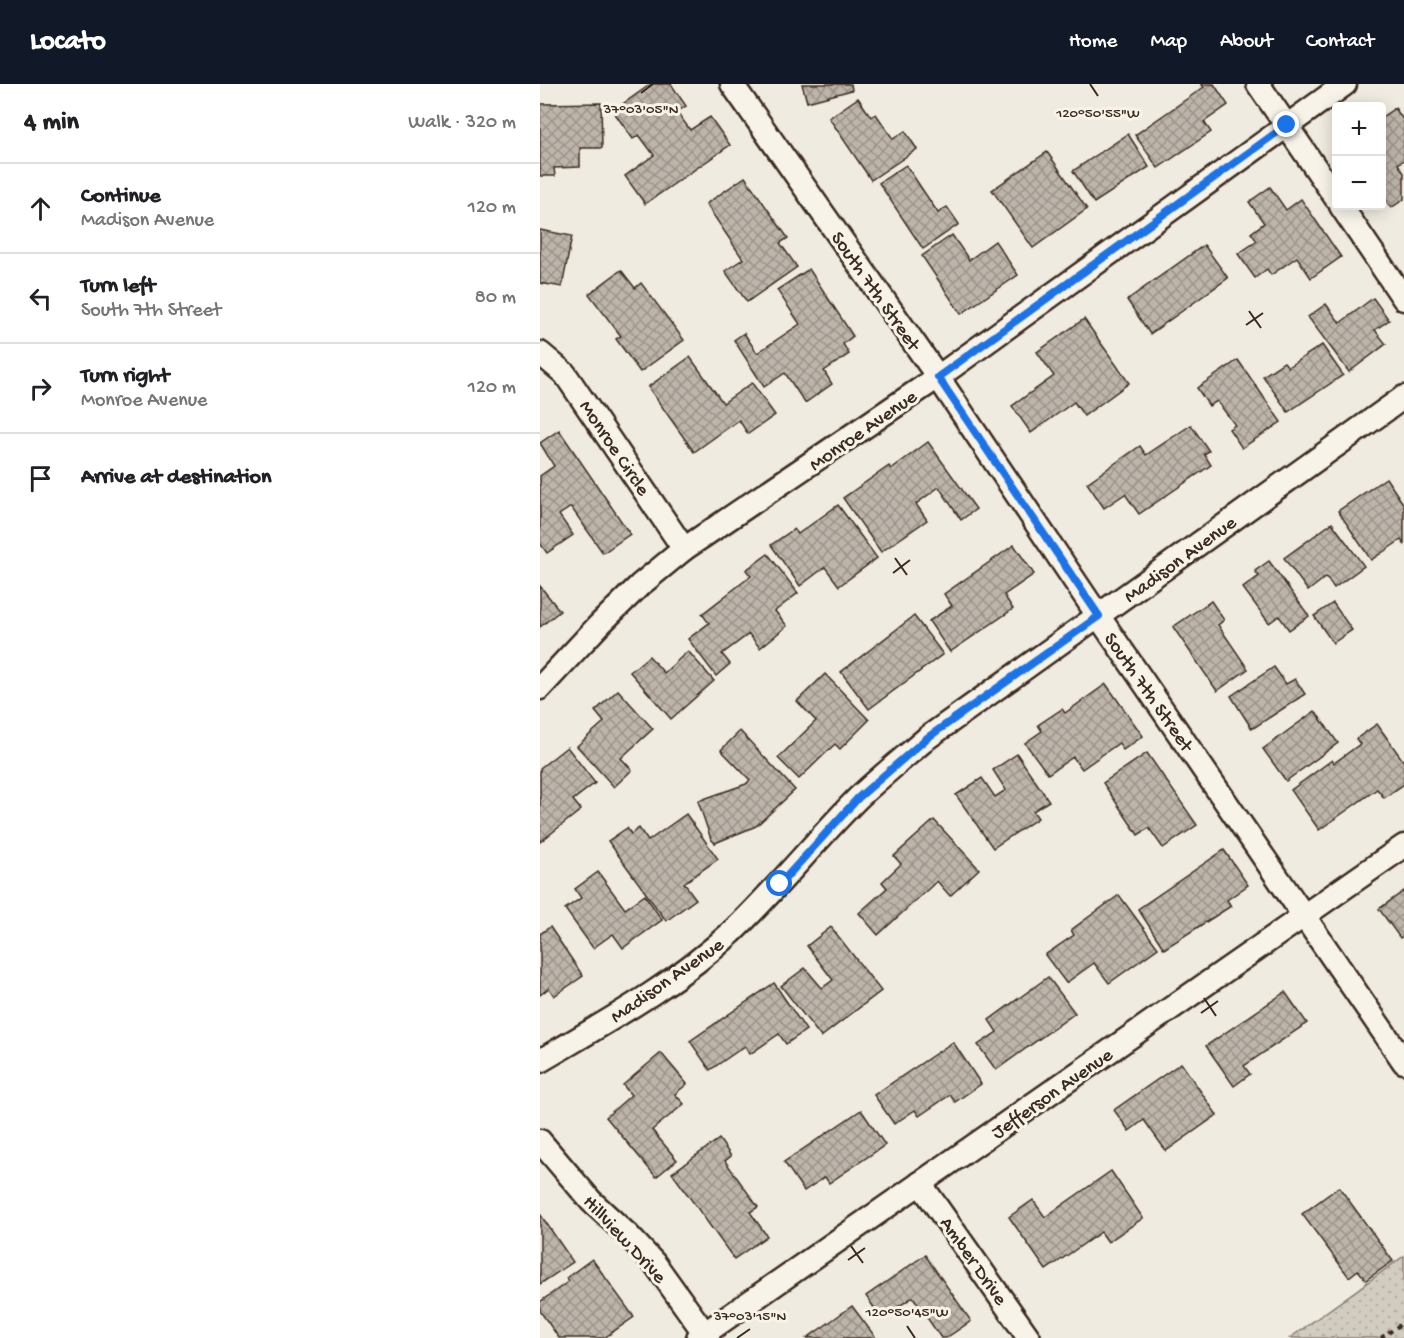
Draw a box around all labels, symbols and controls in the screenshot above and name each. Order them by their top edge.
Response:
text: Locato [30,26,106,59]
text: Home [1069,30,1117,55]
text: Map [1150,30,1187,55]
text: About [1220,30,1273,55]
text: Contact [1306,30,1374,55]
text: 37°03'05"N [603,101,679,119]
map controls [1332,102,1386,210]
button: + [1332,102,1386,156]
text: 120°50'55"W [1055,105,1140,123]
text: 4 min [24,108,79,139]
route end [1273,111,1299,137]
text: Walk · 320 m [408,112,516,135]
button: − [1332,156,1386,210]
text: Continue [81,184,161,210]
icon: ahead [24,192,57,225]
text: 120 m [468,197,516,220]
text: Madison Avenue [81,210,214,233]
street label: South 7th Street [825,228,925,357]
text: Turn left [81,274,155,300]
icon: left [24,282,57,315]
text: 80 m [475,287,516,310]
text: South 7th Street [81,300,221,323]
text: Turn right [81,364,169,390]
icon: right [24,372,57,405]
text: 120 m [468,377,516,400]
street label: Monroe Avenue [806,386,923,478]
text: Monroe Avenue [81,390,207,413]
street label: Monroe Circle [573,397,654,502]
icon: arrive [24,462,57,495]
text: Arrive at destination [81,465,271,491]
street label: Madison Avenue [1120,512,1242,609]
street label: South 7th Street [1098,629,1198,758]
route start [766,870,792,896]
street label: Madison Avenue [607,934,730,1029]
street label: Jefferson Avenue [988,1044,1119,1145]
street label: Hillview Drive [577,1192,670,1290]
street label: Amber Drive [933,1214,1011,1311]
text: 120°50'45"W [865,1304,949,1322]
text: 37°03'15"N [713,1308,786,1326]

